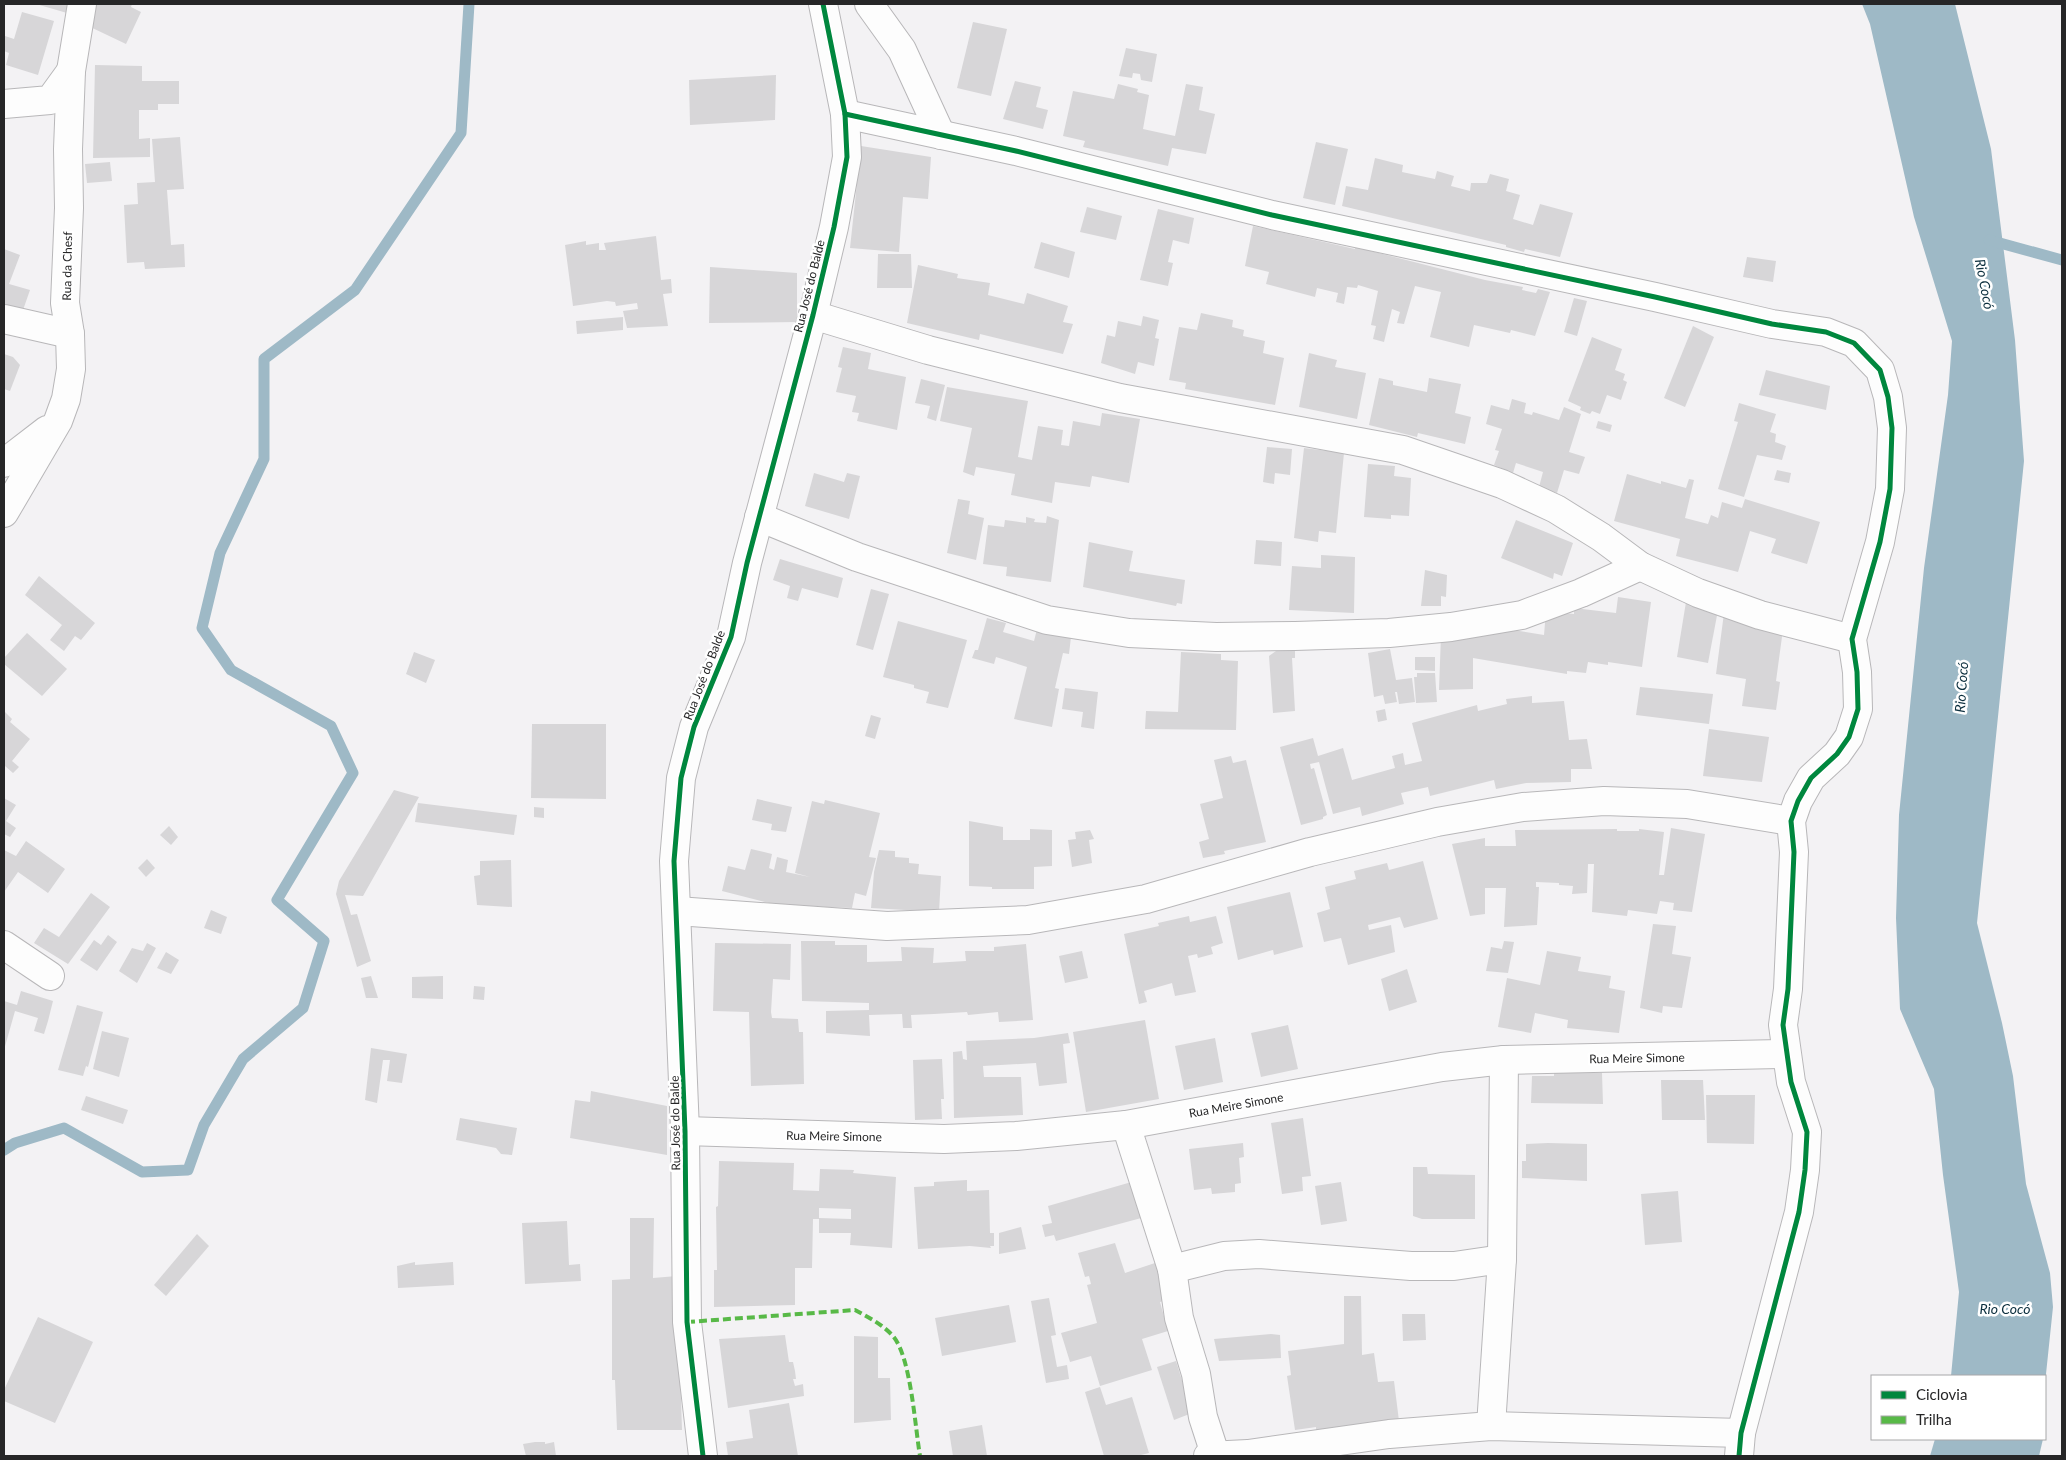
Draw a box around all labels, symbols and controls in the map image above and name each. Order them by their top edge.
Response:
street label: Rua da Chesf [59,230,75,301]
street label: Rua José do Balde [790,238,828,334]
water label: Rio Cocó [1972,257,1998,311]
street label: Rua José do Balde [680,628,728,722]
water label: Rio Cocó [1951,661,1971,713]
street label: Rua Meire Simone [1589,1050,1685,1066]
street label: Rua José do Balde [667,1075,683,1171]
street label: Rua Meire Simone [1188,1089,1284,1121]
street label: Rua Meire Simone [786,1128,882,1144]
water label: Rio Cocó [1979,1300,2031,1317]
legend [1871,1375,2046,1440]
text: Ciclovia [1916,1385,1967,1403]
text: Trilha [1916,1410,1952,1428]

